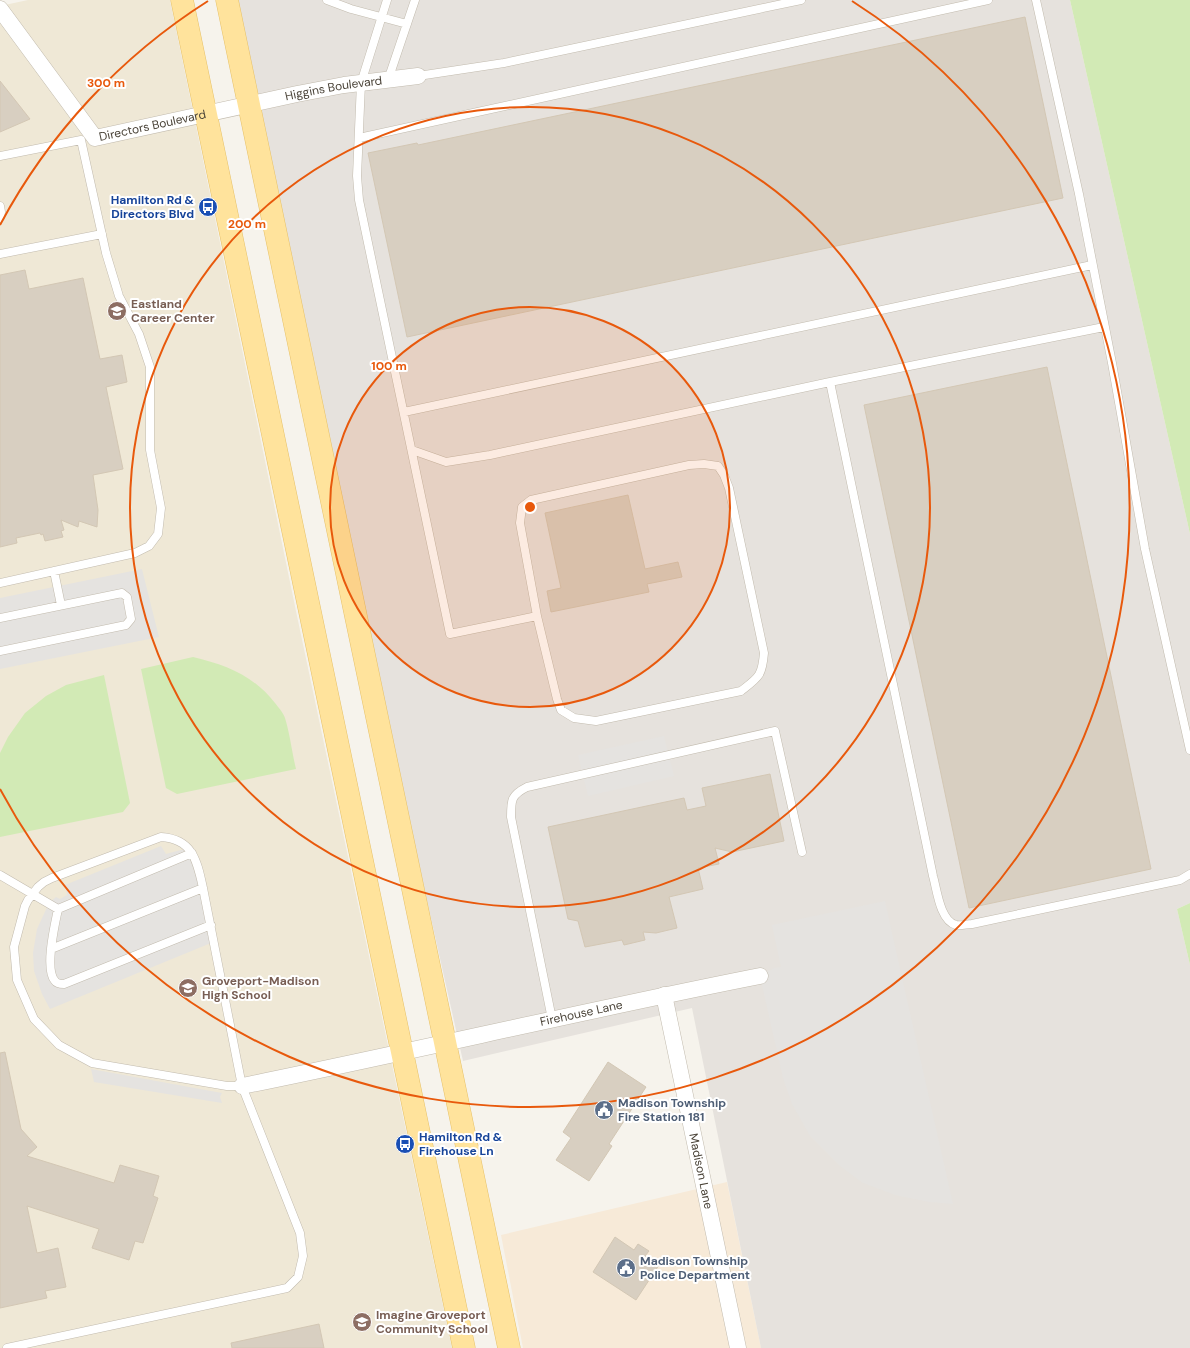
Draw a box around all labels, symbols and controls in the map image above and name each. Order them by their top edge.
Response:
street label: Higgins Boulevard [283,72,383,104]
text: 300 m [87,75,125,91]
street label: Directors Boulevard [97,106,207,145]
place label: Hamilton Rd & Directors Blvd [111,192,195,222]
bus stop icon: Hamilton Rd & Directors Blvd [197,196,219,218]
text: 200 m [228,216,266,232]
place label: Eastland Career Center [131,296,215,326]
school or university icon: Eastland Career Center [106,300,128,322]
text: 100 m [371,358,407,374]
centre of rings [523,500,537,514]
place label: Groveport-Madison High School [202,973,319,1003]
school or university icon: Groveport-Madison High School [177,977,199,999]
street label: Firehouse Lane [539,996,624,1030]
place label: Madison Township Fire Station 181 [618,1095,726,1125]
public building icon: Madison Township Fire Station 181 [593,1099,615,1121]
place label: Hamilton Rd & Firehouse Ln [419,1129,503,1159]
street label: Madison Lane [685,1132,717,1211]
bus stop icon: Hamilton Rd & Firehouse Ln [394,1133,416,1155]
place label: Madison Township Police Department [640,1253,750,1283]
public building icon: Madison Township Police Department [615,1257,637,1279]
place label: Imagine Groveport Community School [376,1307,488,1337]
school or university icon: Imagine Groveport Community School [351,1311,373,1333]

